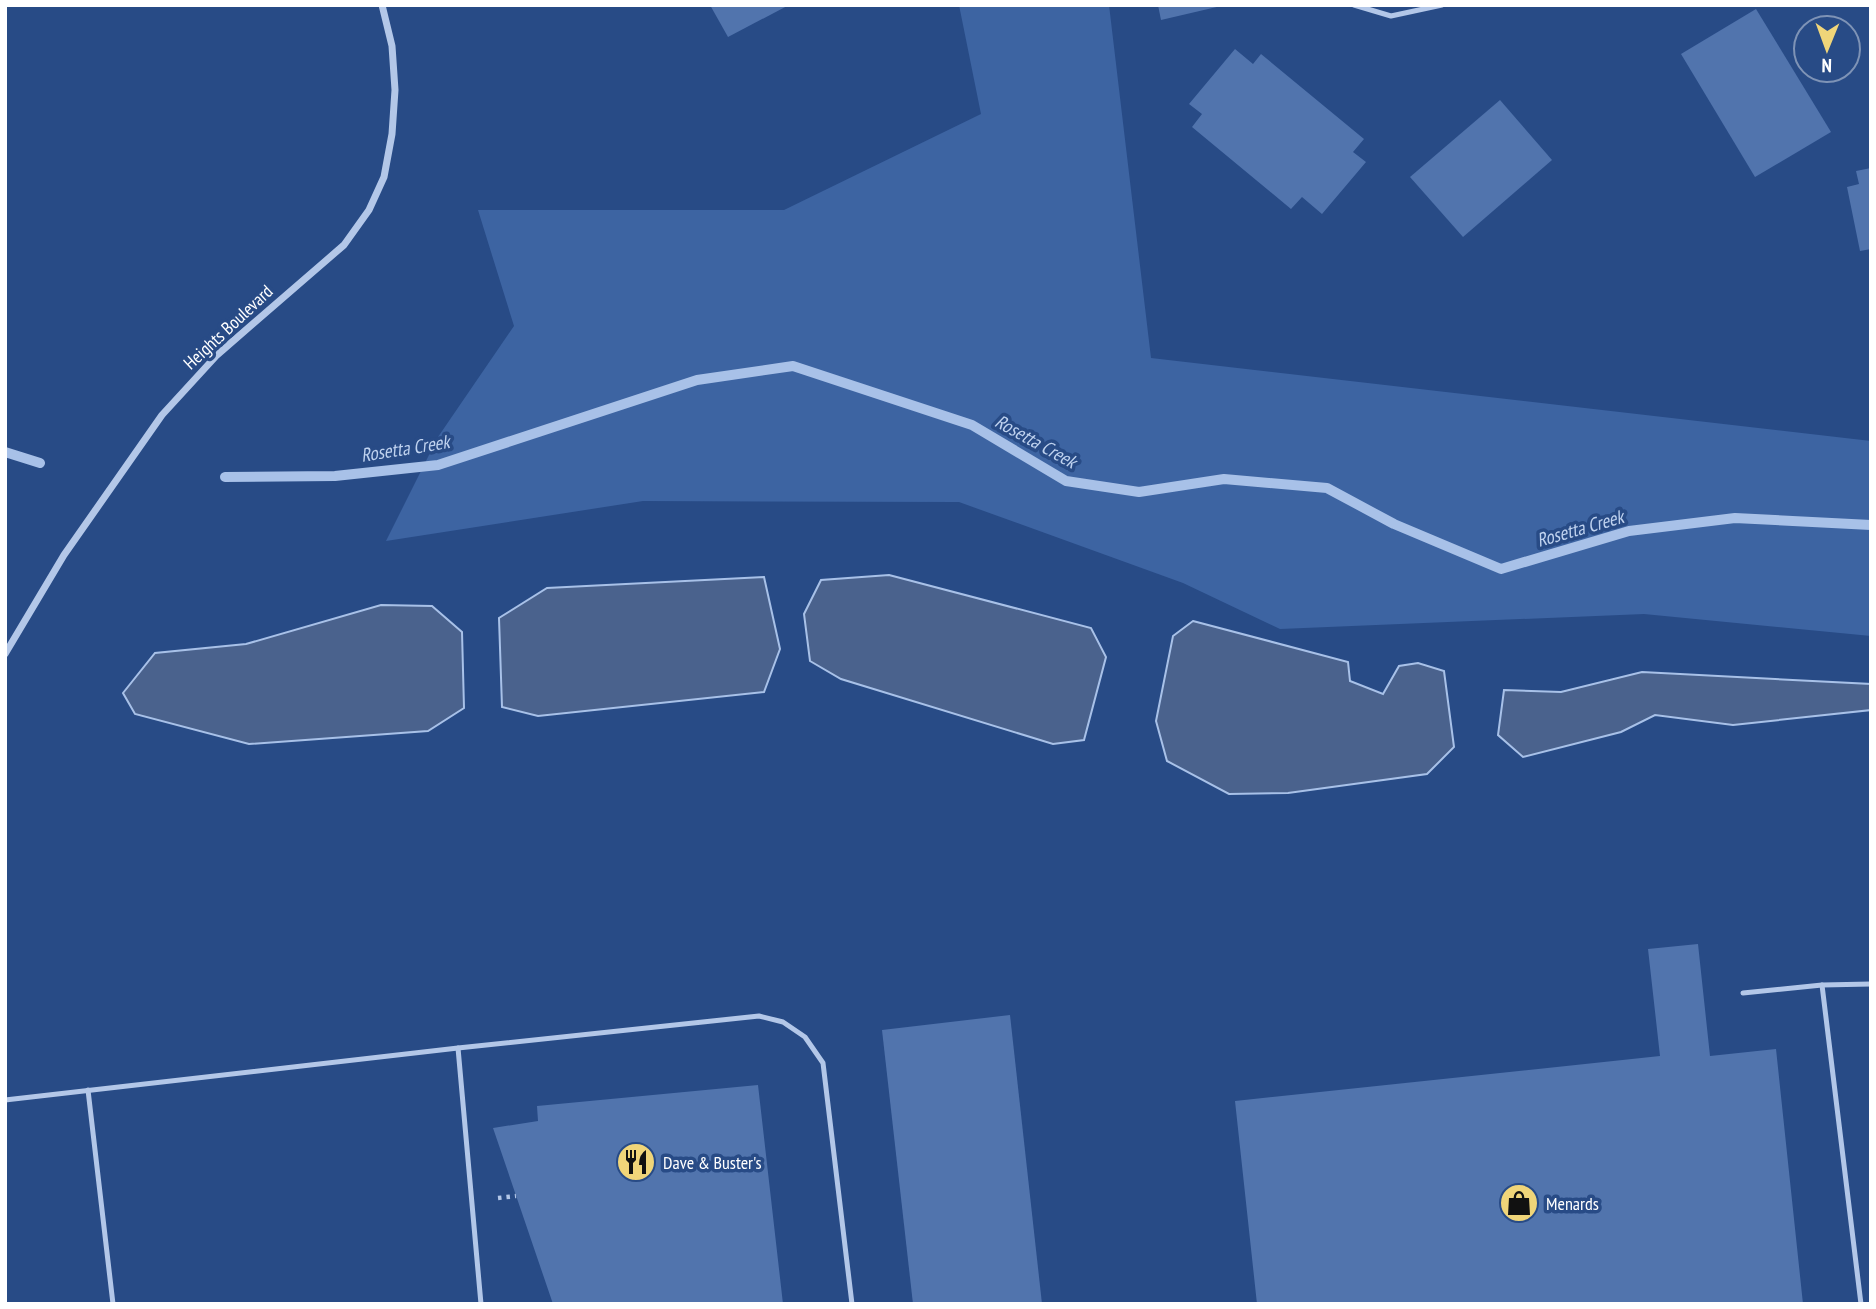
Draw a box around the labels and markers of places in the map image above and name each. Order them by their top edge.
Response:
restaurant icon: Dave & Buster's [615,1141,657,1183]
place label: Dave & Buster's [663,1151,761,1174]
shop icon: Menards [1498,1182,1540,1224]
place label: Menards [1546,1192,1599,1215]

